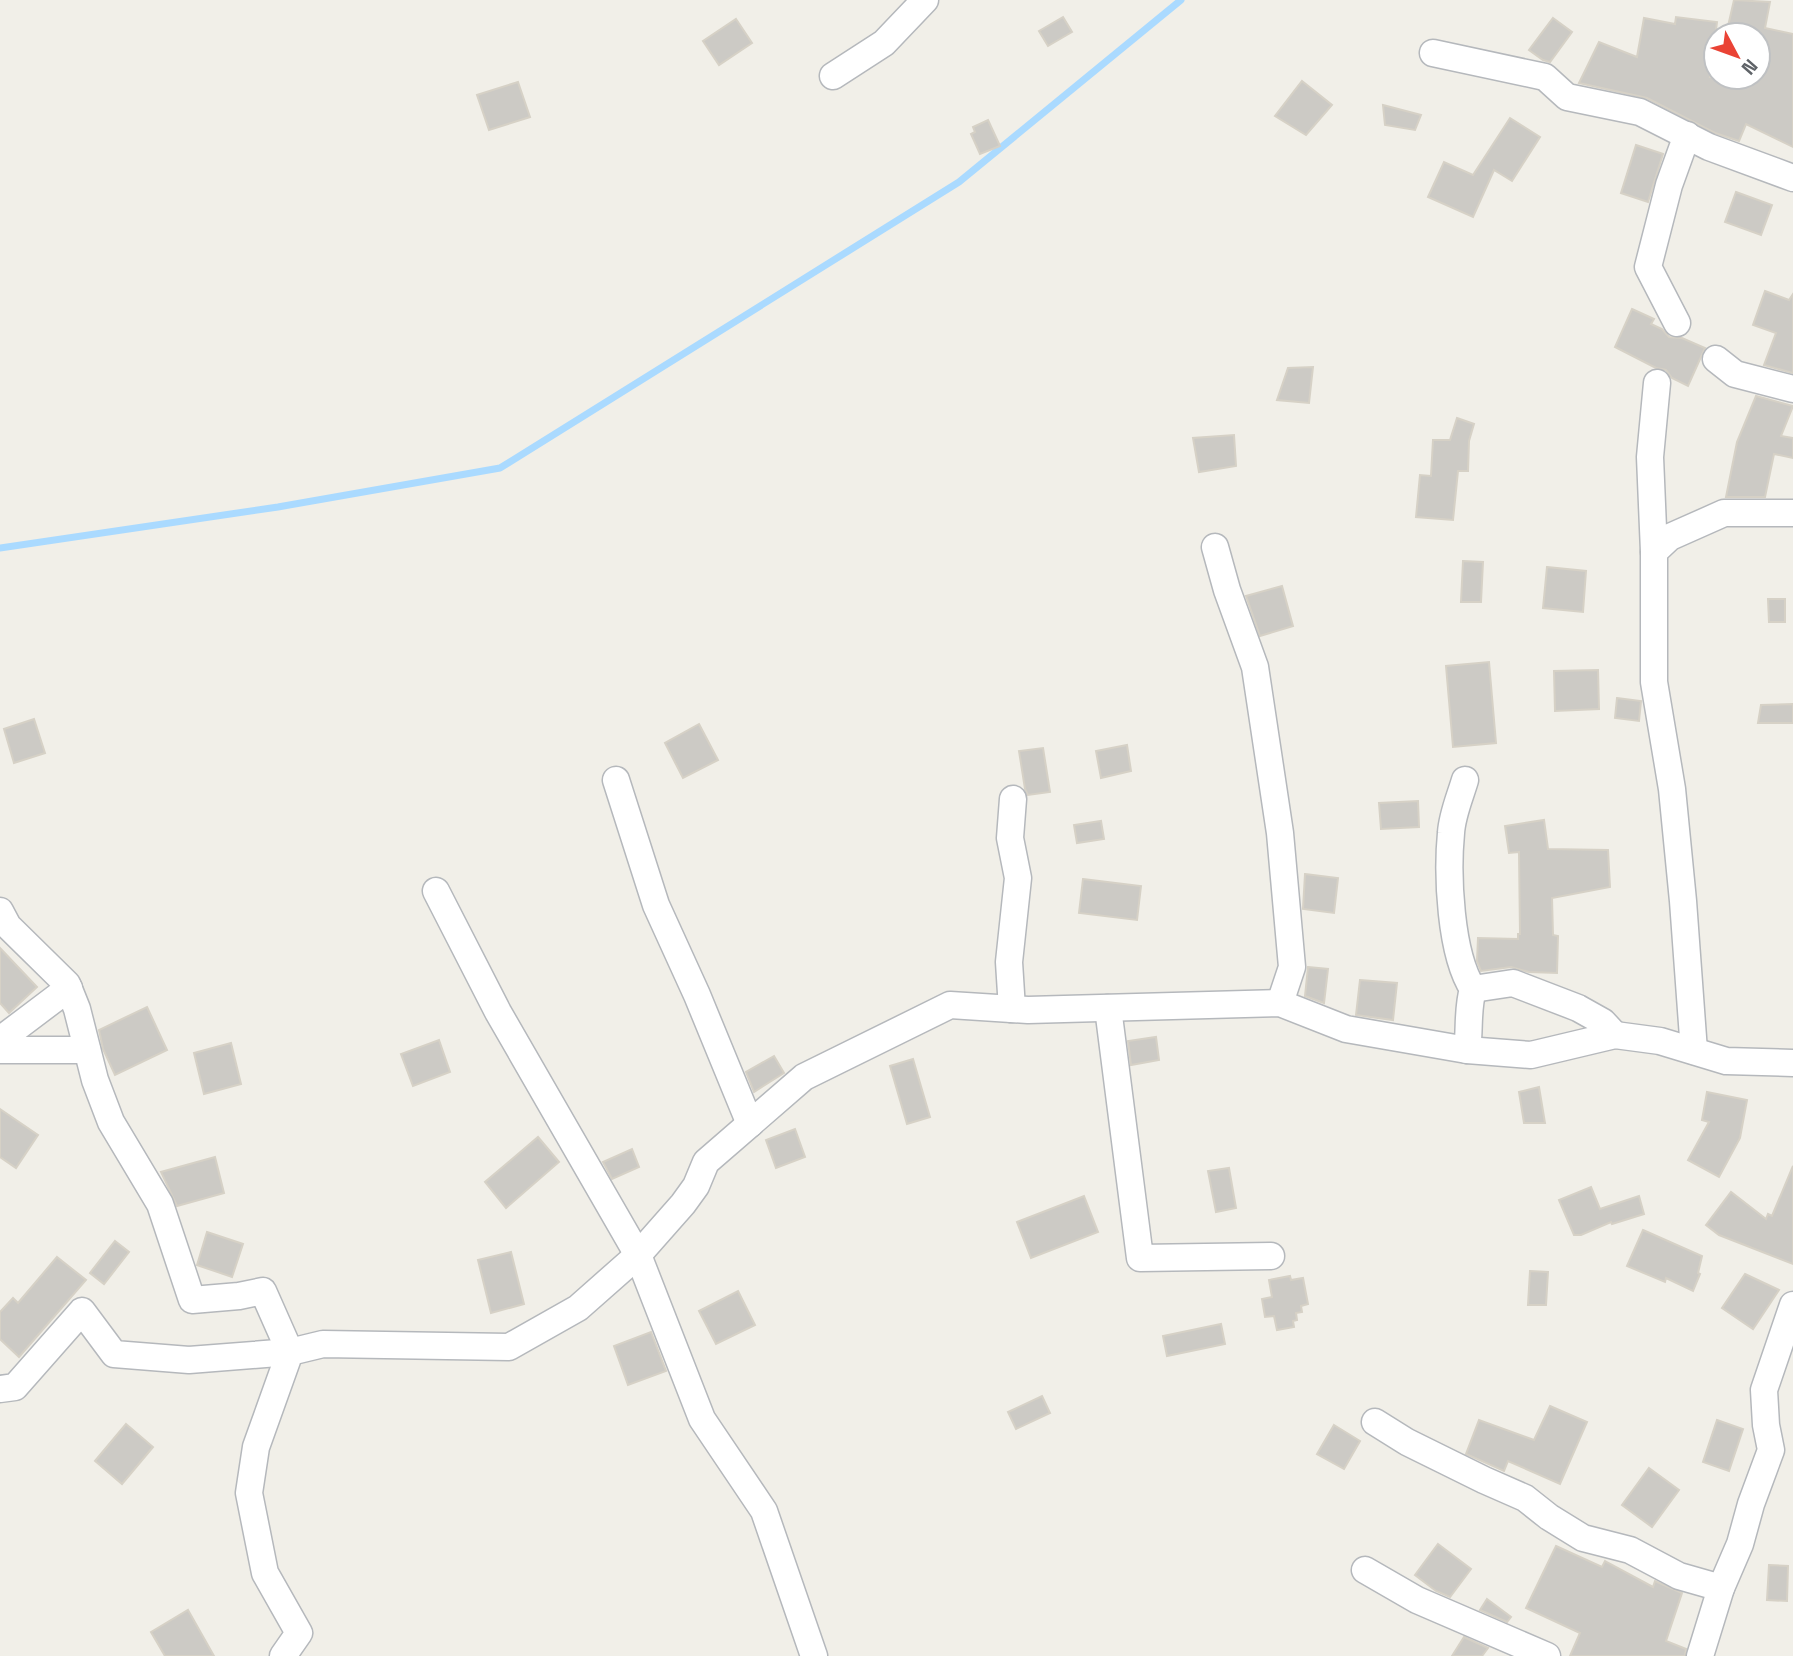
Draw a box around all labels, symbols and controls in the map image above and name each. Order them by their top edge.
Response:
north arrow [1702,21,1772,91]
text: N [1736,54,1763,80]

